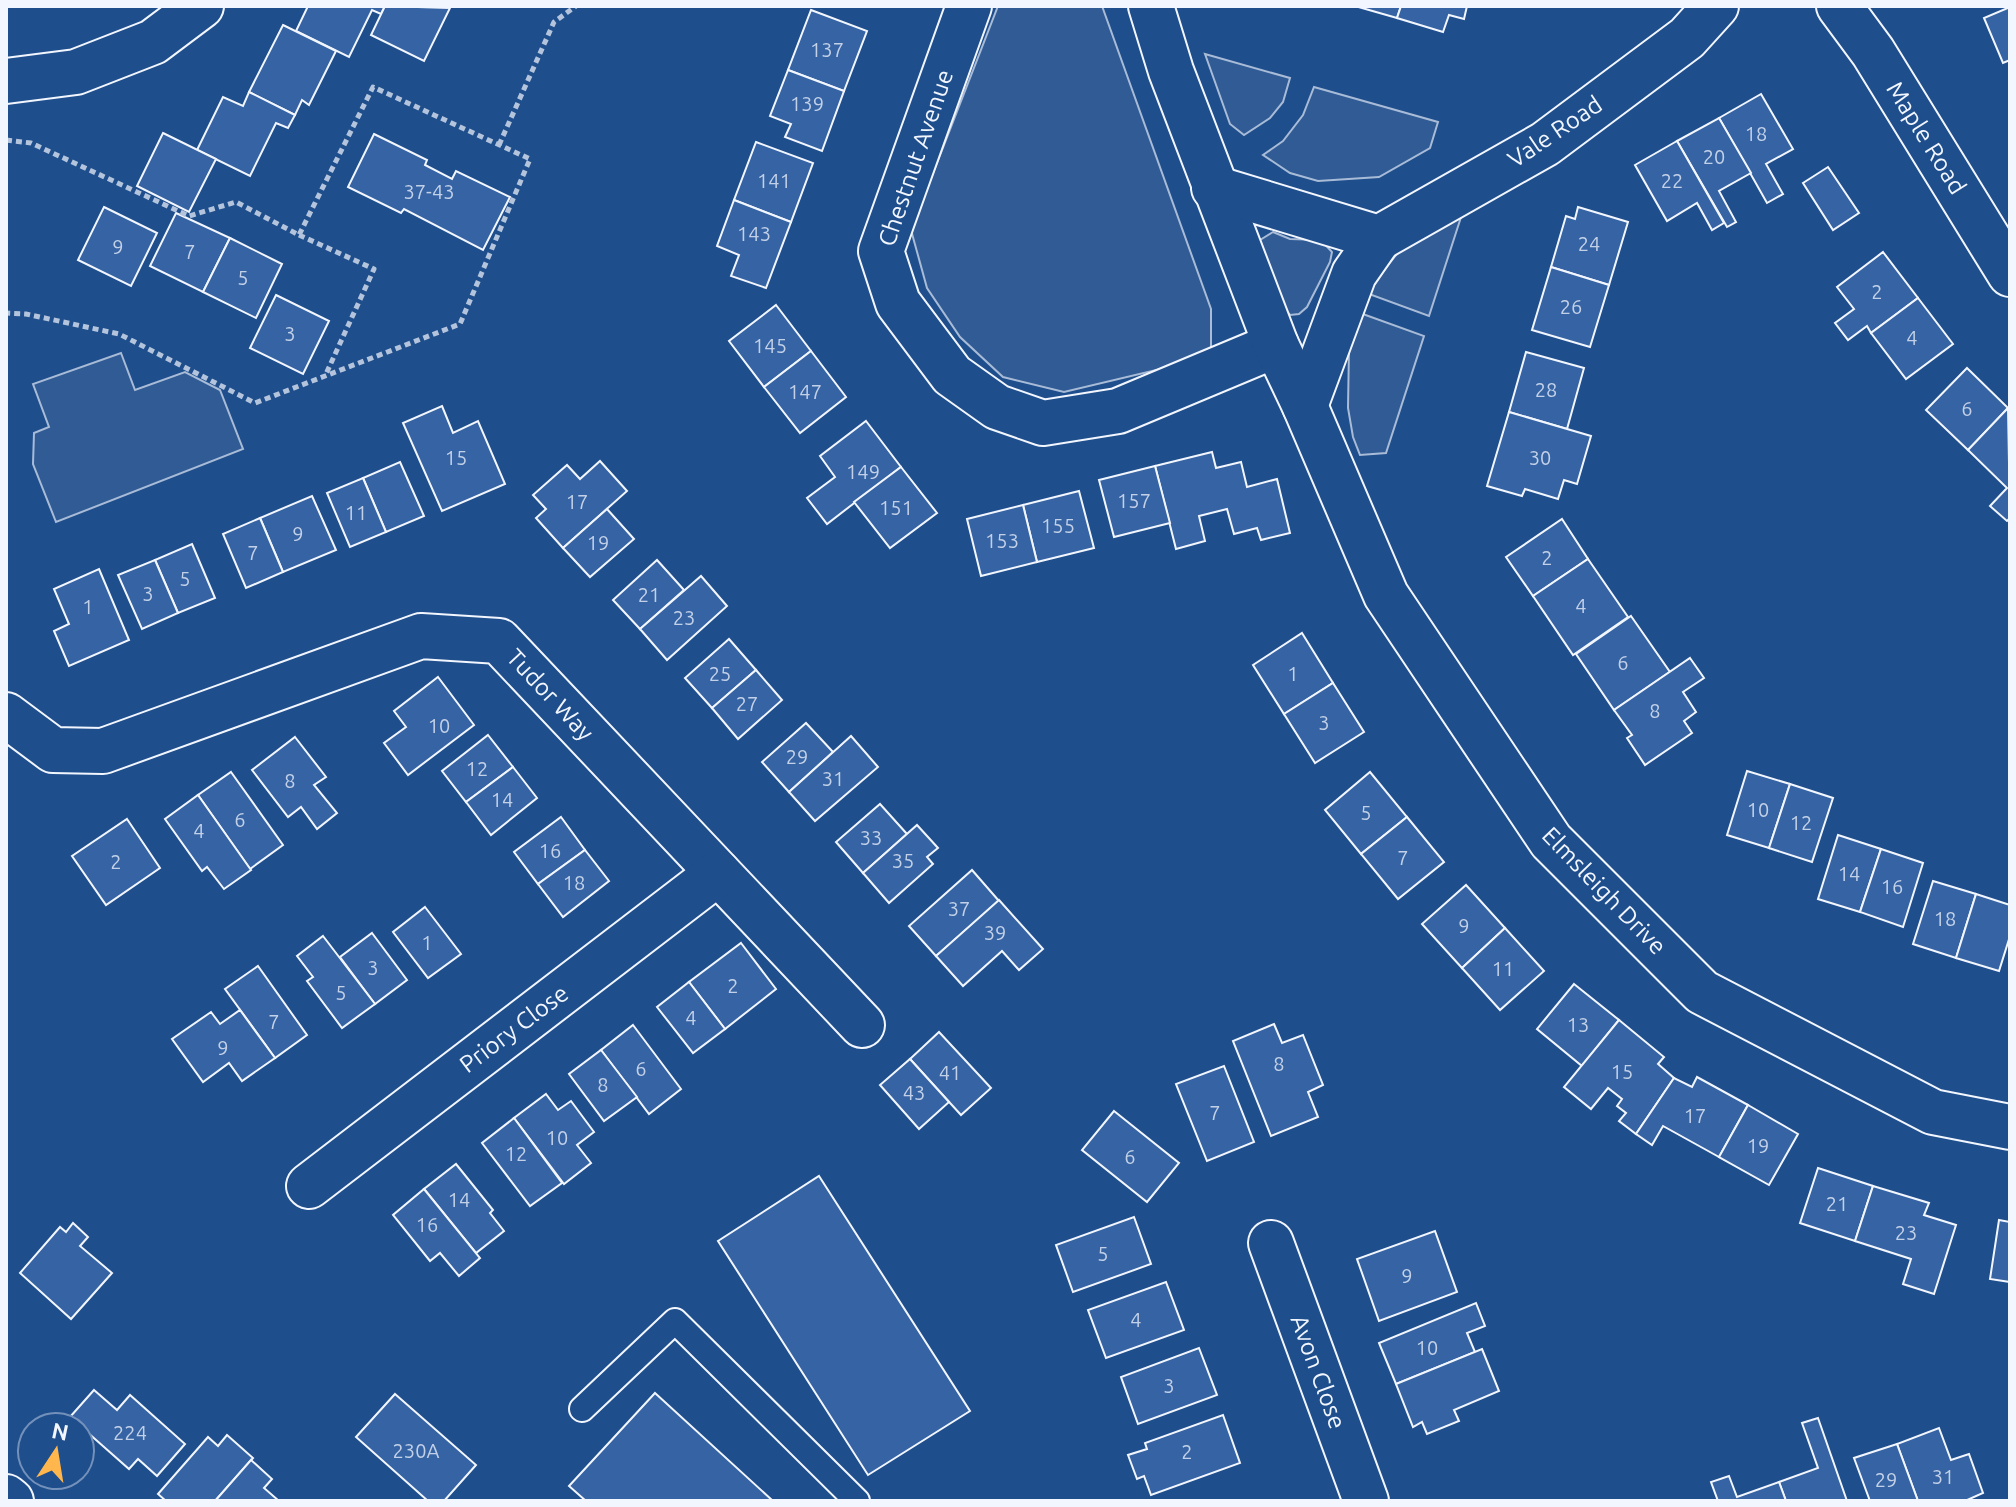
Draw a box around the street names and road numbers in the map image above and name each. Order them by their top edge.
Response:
street label: Chestnut Avenue [873,66,958,250]
street label: Maple Road [1881,76,1972,199]
street label: Vale Road [1503,90,1607,173]
street label: Tudor Way [501,644,600,746]
street label: Elmsleigh Drive [1537,822,1672,960]
street label: Priory Close [454,979,573,1078]
street label: Avon Close [1285,1311,1351,1432]

